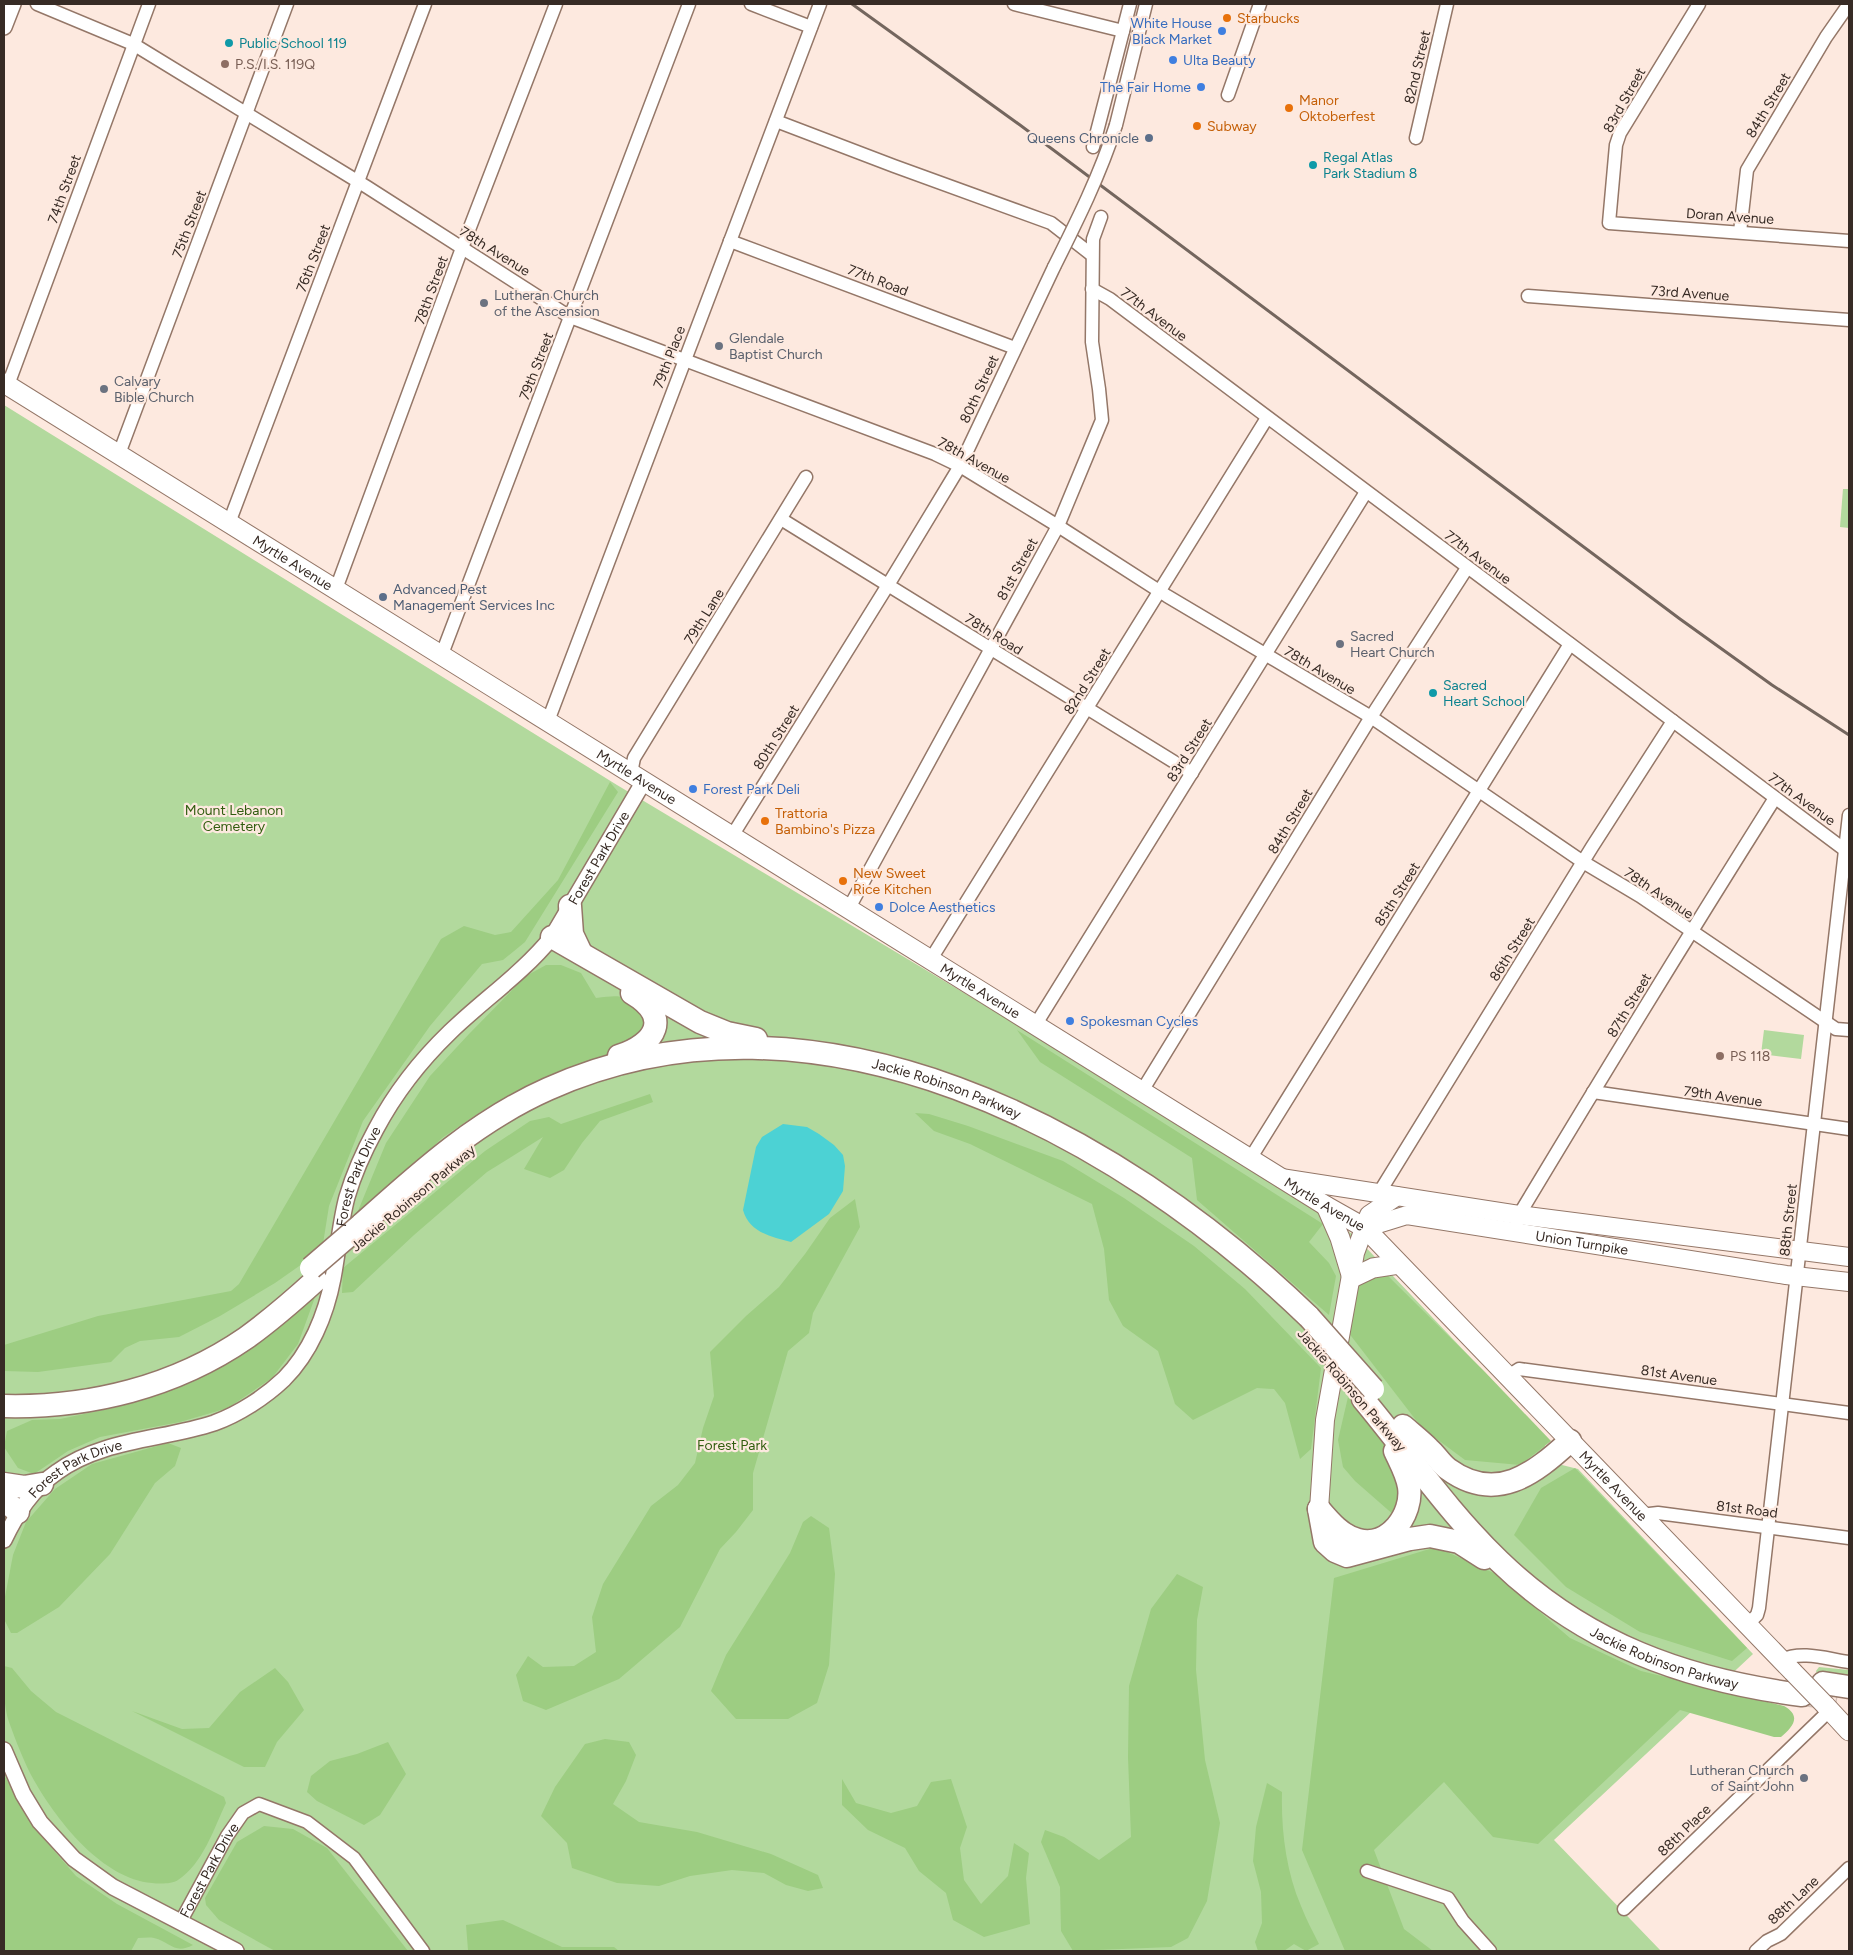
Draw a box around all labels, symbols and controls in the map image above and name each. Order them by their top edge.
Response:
place label: Starbucks [1237,10,1300,27]
marker: Starbucks [1221,12,1233,24]
place label: White House Black Market [1131,15,1212,48]
marker: White House Black Market [1216,25,1228,37]
street label: 82nd Street [1401,29,1434,106]
place label: Public School 119 [239,35,347,52]
marker: Public School 119 [223,37,235,49]
place label: Ulta Beauty [1183,52,1256,69]
marker: Ulta Beauty [1167,54,1179,66]
place label: P.S./I.S. 119Q [235,56,315,73]
marker: P.S./I.S. 119Q [219,58,231,70]
street label: 83rd Street [1600,65,1649,136]
street label: 84th Street [1742,70,1795,141]
place label: The Fair Home [1100,79,1191,96]
marker: The Fair Home [1195,81,1207,93]
place label: Manor Oktoberfest [1299,92,1375,125]
marker: Manor Oktoberfest [1283,102,1295,114]
place label: Subway [1207,118,1257,135]
marker: Subway [1191,120,1203,132]
place label: Queens Chronicle [1027,130,1139,147]
marker: Queens Chronicle [1143,132,1155,144]
place label: Regal Atlas Park Stadium 8 [1323,149,1417,182]
street label: 74th Street [44,152,85,226]
marker: Regal Atlas Park Stadium 8 [1307,159,1319,171]
street label: 75th Street [169,188,210,261]
street label: Doran Avenue [1685,205,1775,228]
street label: 76th Street [293,222,334,294]
street label: 78th Avenue [456,223,533,280]
street label: 78th Street [411,253,452,327]
street label: 77th Road [845,261,911,300]
street label: 73rd Avenue [1650,282,1730,305]
street label: 77th Avenue [1117,284,1191,345]
place label: Lutheran Church of the Ascension [494,287,600,320]
marker: Lutheran Church of the Ascension [478,297,490,309]
street label: 79th Place [650,323,689,391]
street label: 79th Street [516,330,557,402]
place label: Glendale Baptist Church [729,330,823,363]
marker: Glendale Baptist Church [713,340,725,352]
street label: 80th Street [956,352,1003,426]
place label: Calvary Bible Church [114,373,194,406]
marker: Calvary Bible Church [98,383,110,395]
street label: 78th Avenue [935,434,1013,487]
street label: 77th Avenue [1441,527,1515,588]
street label: Myrtle Avenue [249,532,336,595]
street label: 81st Street [993,535,1042,603]
place label: Advanced Pest Management Services Inc [393,581,555,614]
street label: 79th Lane [681,585,728,647]
marker: Advanced Pest Management Services Inc [377,591,389,603]
street label: 78th Road [962,610,1026,659]
place label: Sacred Heart Church [1350,628,1435,661]
marker: Sacred Heart Church [1334,638,1346,650]
street label: 78th Avenue [1281,643,1359,699]
street label: 82nd Street [1060,645,1115,718]
place label: Sacred Heart School [1443,677,1525,710]
marker: Sacred Heart School [1427,687,1439,699]
street label: 80th Street [750,702,803,773]
street label: 83rd Street [1163,715,1216,785]
street label: Myrtle Avenue [593,746,680,809]
street label: 77th Avenue [1765,769,1839,830]
place label: Forest Park Deli [703,781,800,798]
marker: Forest Park Deli [687,783,699,795]
street label: 84th Street [1264,786,1317,857]
park label: Mount Lebanon Cemetery [185,802,283,835]
place label: Trattoria Bambino's Pizza [775,805,875,838]
street label: Forest Park Drive [565,808,633,908]
marker: Trattoria Bambino's Pizza [759,815,771,827]
street label: 85th Street [1371,859,1424,929]
street label: 78th Avenue [1621,864,1697,923]
place label: New Sweet Rice Kitchen [853,865,932,898]
marker: New Sweet Rice Kitchen [837,875,849,887]
place label: Dolce Aesthetics [889,899,995,916]
marker: Dolce Aesthetics [873,901,885,913]
street label: 86th Street [1486,914,1539,984]
street label: Myrtle Avenue [937,960,1023,1023]
street label: 87th Street [1604,970,1655,1040]
place label: Spokesman Cycles [1080,1013,1198,1030]
marker: Spokesman Cycles [1064,1015,1076,1027]
place label: PS 118 [1730,1048,1770,1065]
marker: PS 118 [1714,1050,1726,1062]
street label: Jackie Robinson Parkway [870,1055,1024,1123]
street label: 79th Avenue [1682,1083,1764,1110]
street label: Forest Park Drive [333,1123,385,1228]
street label: Jackie Robinson Parkway [348,1141,479,1255]
street label: Myrtle Avenue [1281,1174,1368,1235]
street label: 88th Street [1776,1183,1801,1257]
street label: Union Turnpike [1534,1227,1630,1259]
street label: Jackie Robinson Parkway [1294,1326,1410,1456]
street label: 81st Avenue [1640,1362,1719,1389]
street label: Forest Park Drive [25,1436,124,1502]
park label: Forest Park [697,1437,767,1454]
street label: Myrtle Avenue [1575,1447,1651,1525]
street label: 81st Road [1715,1497,1779,1522]
street label: Jackie Robinson Parkway [1587,1623,1741,1693]
place label: Lutheran Church of Saint John [1689,1762,1794,1795]
marker: Lutheran Church of Saint John [1798,1772,1810,1784]
street label: 88th Place [1654,1801,1715,1860]
street label: Forest Park Drive [176,1819,243,1921]
street label: 88th Lane [1764,1872,1823,1928]

